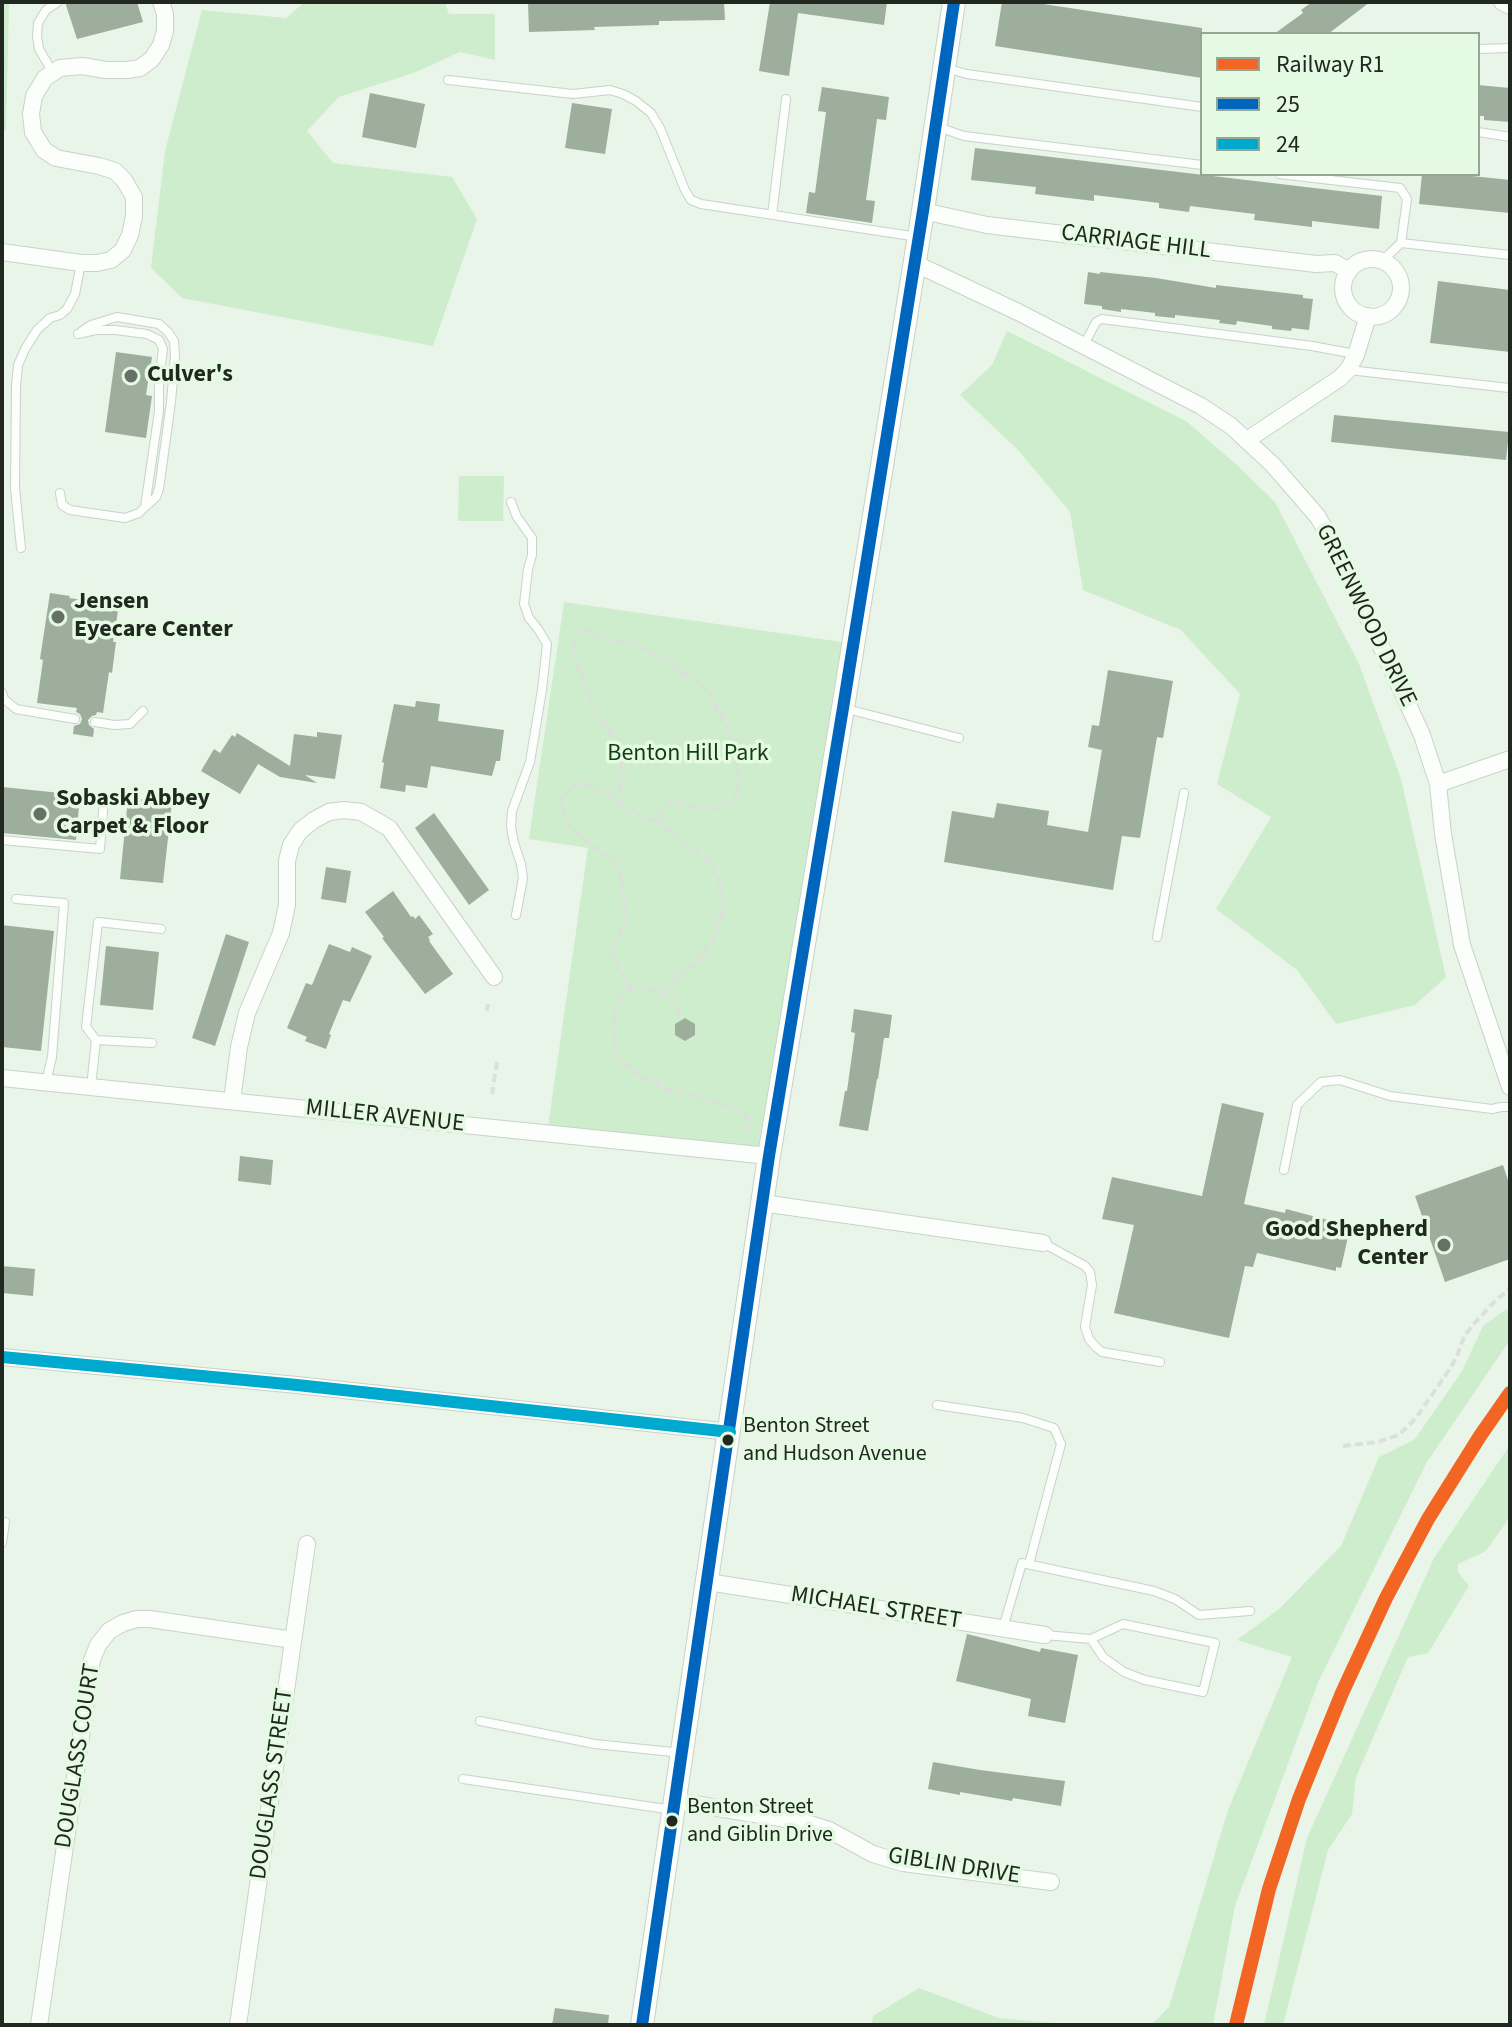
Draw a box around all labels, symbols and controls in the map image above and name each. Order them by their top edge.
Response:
legend [1200,32,1480,176]
text: Railway R1 [1276,47,1384,82]
text: 25 [1276,87,1300,122]
text: 24 [1276,127,1300,162]
street label: CARRIAGE HILL [1059,220,1213,266]
place label: Culver's [147,362,233,390]
marker: Culver's [122,367,140,385]
street label: GREENWOOD DRIVE [1308,520,1422,712]
place label: Jensen Eyecare Center [74,589,233,645]
marker: Jensen Eyecare Center [49,608,67,626]
park label: Benton Hill Park [607,741,769,769]
place label: Sobaski Abbey Carpet & Floor [56,786,210,842]
marker: Sobaski Abbey Carpet & Floor [31,805,49,823]
street label: MILLER AVENUE [304,1094,466,1140]
place label: Good Shepherd Center [1265,1217,1428,1273]
marker: Good Shepherd Center [1435,1236,1453,1254]
place label: Benton Street and Hudson Avenue [743,1414,927,1466]
marker: Benton Street and Hudson Avenue [720,1432,736,1448]
street label: MICHAEL STREET [789,1581,963,1637]
street label: DOUGLASS COURT [50,1662,108,1850]
street label: DOUGLASS STREET [245,1687,301,1881]
place label: Benton Street and Giblin Drive [687,1795,833,1846]
marker: Benton Street and Giblin Drive [664,1813,680,1829]
street label: GIBLIN DRIVE [886,1842,1022,1892]

